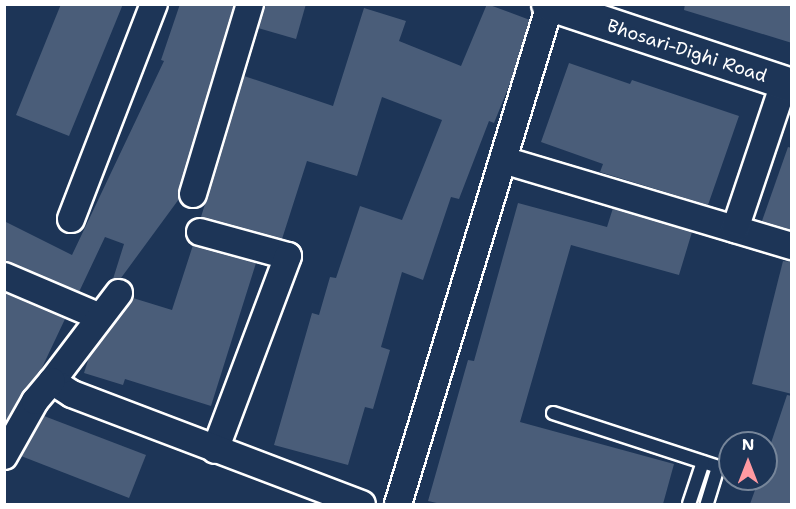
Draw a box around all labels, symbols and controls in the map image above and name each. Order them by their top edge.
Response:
street label: Bhosari-Dighi Road [604,15,770,87]
north arrow [718,431,778,491]
text: N [742,434,754,455]

